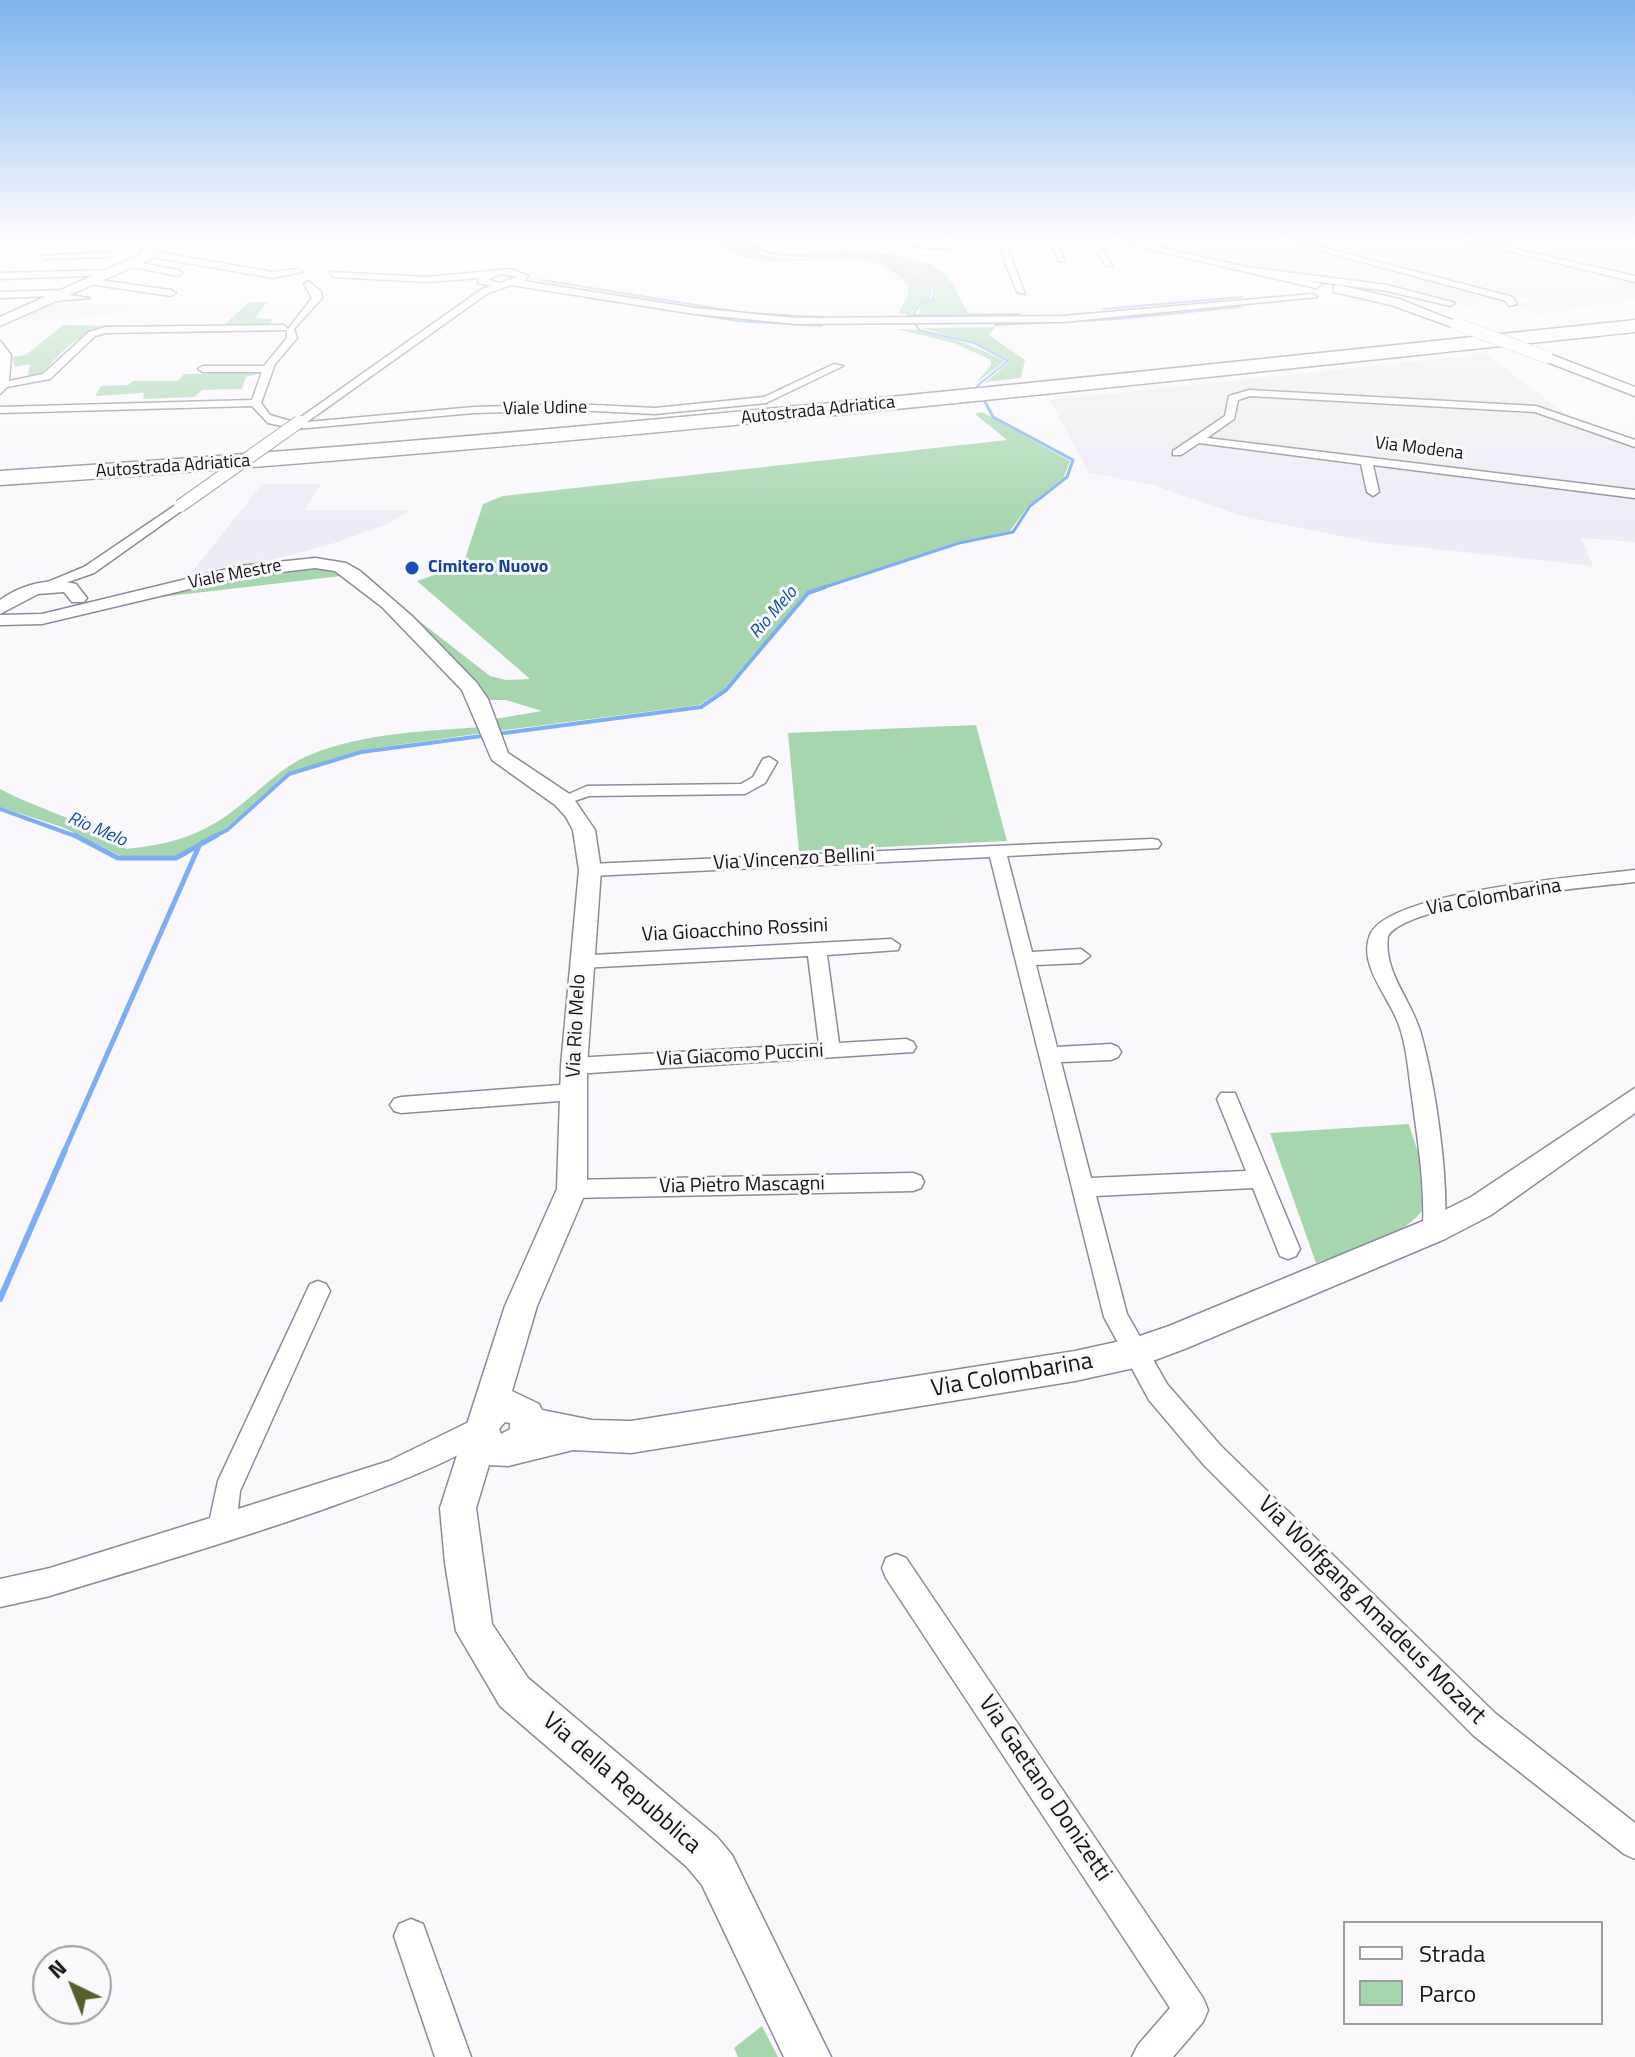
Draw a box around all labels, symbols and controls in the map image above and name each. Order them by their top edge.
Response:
street label: Autostrada Adriatica [740,392,896,430]
street label: Viale Udine [503,397,587,421]
street label: Via Modena [1373,433,1465,465]
street label: Autostrada Adriatica [95,451,251,483]
street label: Viale Mestre [187,555,283,595]
place label: Cimitero Nuovo [428,557,548,579]
marker: Cimitero Nuovo [403,559,421,577]
water label: Rio Melo [746,583,802,643]
water label: Rio Melo [64,808,130,852]
street label: Via Vincenzo Bellini [713,844,875,876]
street label: Via Colombarina [1425,874,1563,922]
street label: Via Gioacchino Rossini [641,914,829,948]
street label: Via Rio Melo [562,973,592,1079]
street label: Via Giacomo Puccini [656,1040,824,1072]
street label: Via Pietro Mascagni [659,1173,825,1199]
street label: Via Colombarina [929,1348,1095,1404]
street label: Via Wolfgang Amadeus Mozart [1251,1491,1491,1731]
street label: Via Gaetano Donizetti [971,1691,1117,1887]
street label: Via della Repubblica [536,1707,706,1861]
legend [1343,1921,1603,2025]
text: Strada [1419,1935,1485,1971]
north arrow [32,1945,112,2025]
text: N [40,1951,74,1987]
text: Parco [1419,1975,1476,2011]

